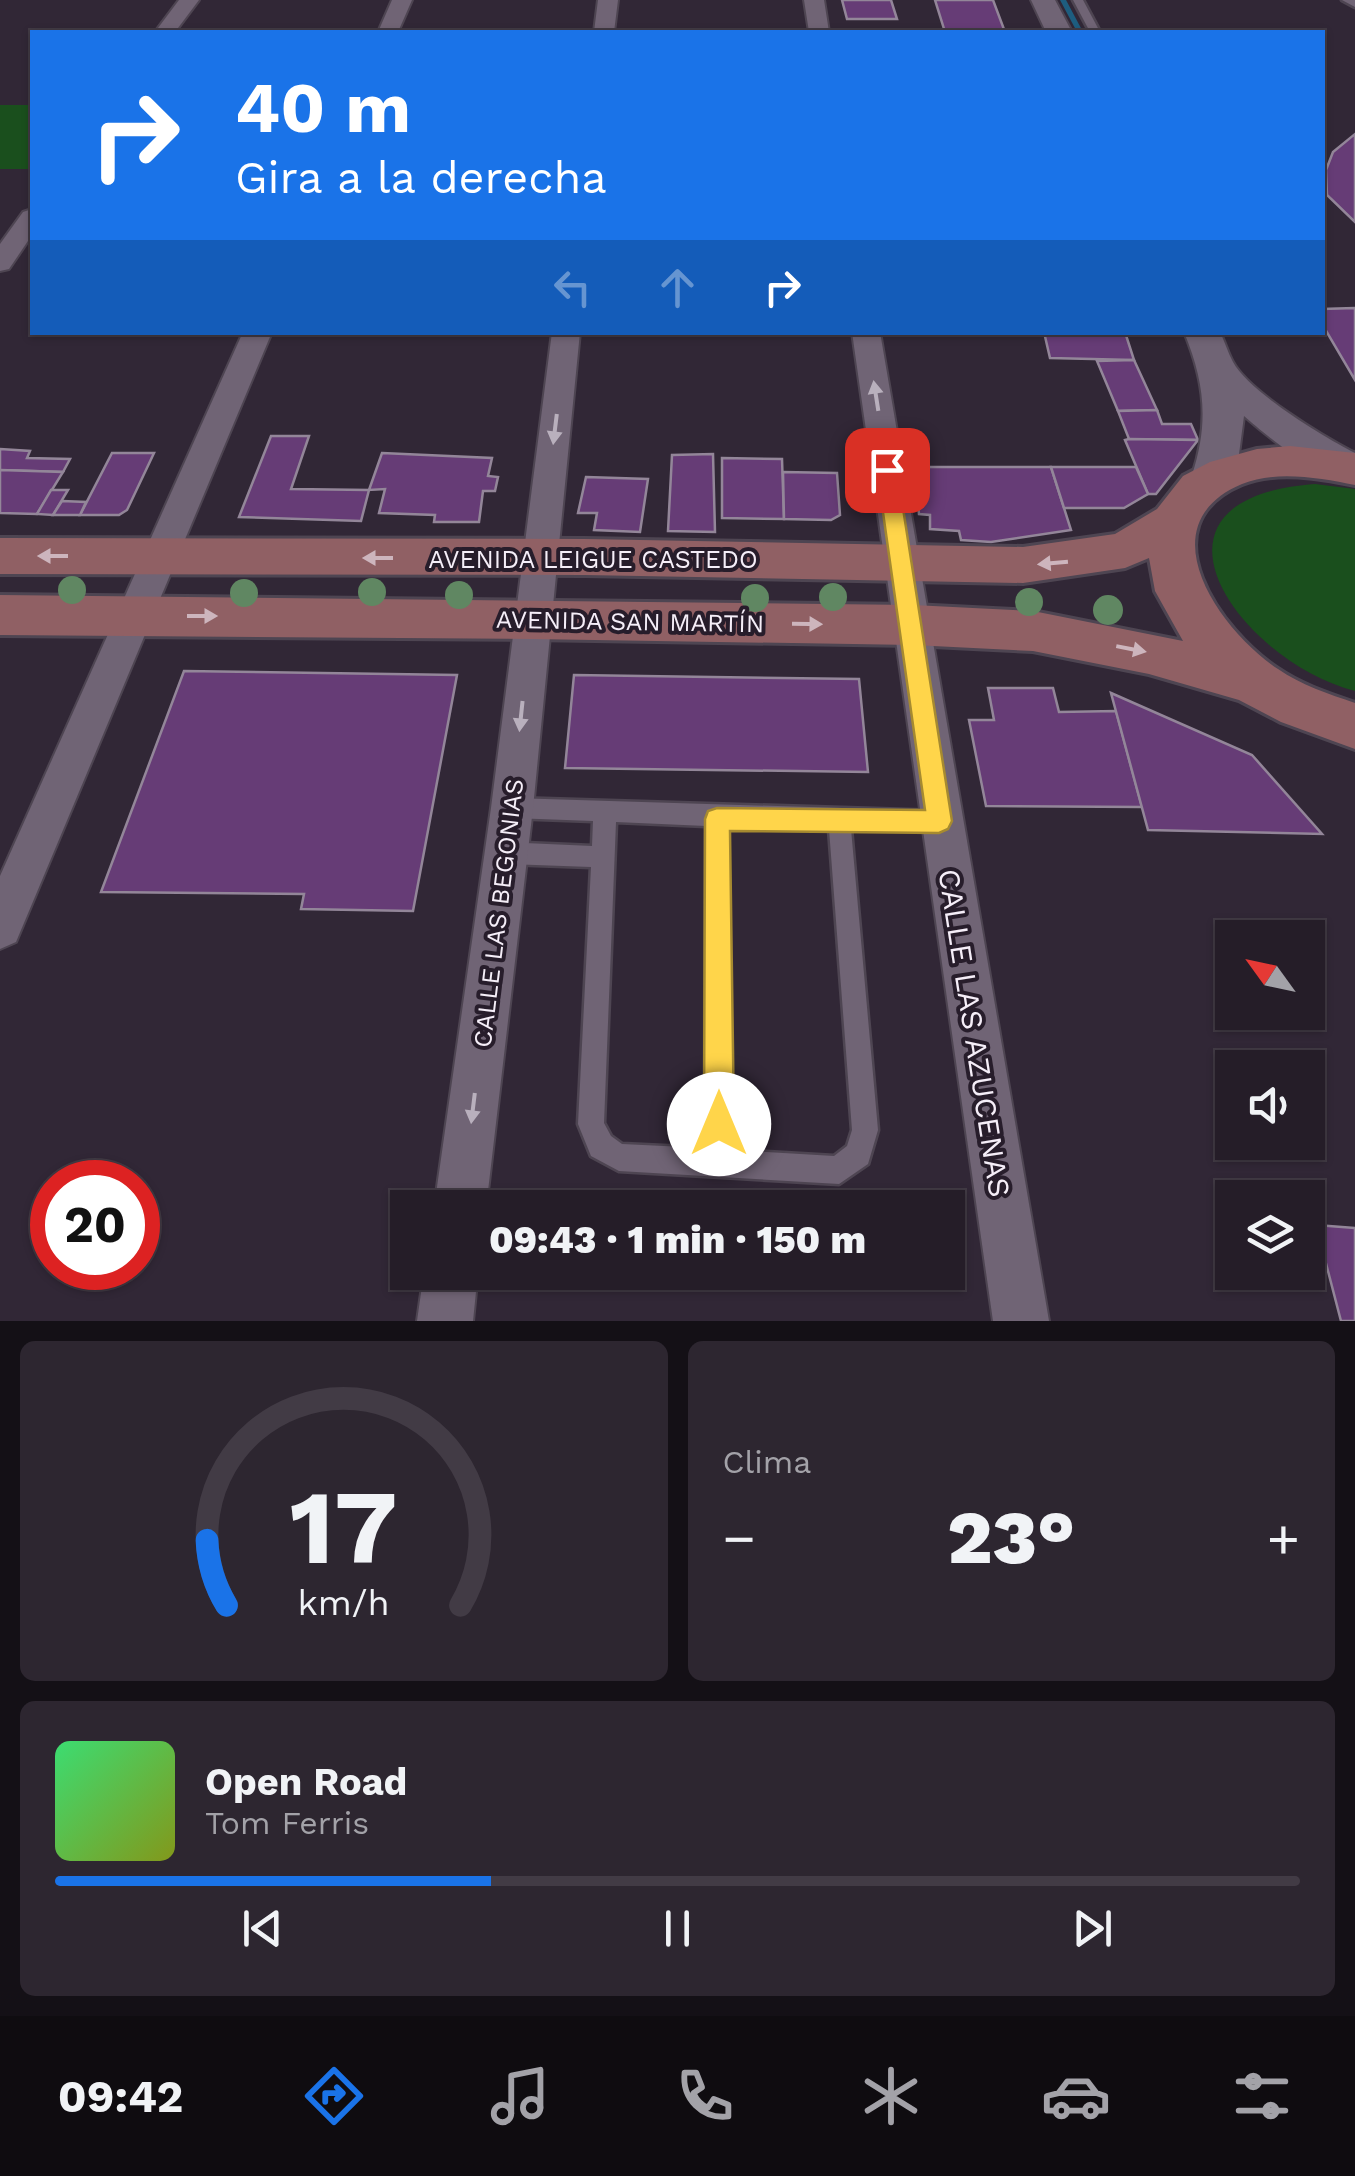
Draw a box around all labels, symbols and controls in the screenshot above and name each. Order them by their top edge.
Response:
text: 40 m [235,67,411,149]
icon: right [70,70,200,200]
text: Gira a la derecha [235,151,607,204]
icon: left [545,260,600,315]
icon: ahead [650,260,705,315]
icon: right [755,260,810,315]
one-way arrow [868,380,883,411]
one-way arrow [547,414,563,446]
pin [845,428,930,513]
icon: arrive [860,443,915,498]
street label: AVENIDA LEIGUE CASTEDO [428,545,758,574]
one-way arrow [37,548,69,564]
one-way arrow [362,549,394,565]
one-way arrow [1036,555,1068,571]
street label: AVENIDA SAN MARTÍN [496,605,764,638]
one-way arrow [187,608,219,624]
one-way arrow [792,616,824,632]
one-way arrow [1115,642,1146,658]
one-way arrow [513,700,529,732]
street label: CALLE LAS BEGONIAS [468,777,529,1049]
street label: CALLE LAS AZUCENAS [931,866,1018,1200]
north arrow [1215,920,1325,1030]
map controls [1215,920,1325,1290]
button: sound [1215,1050,1325,1160]
position arrow [667,1072,771,1176]
one-way arrow [464,1092,480,1124]
speed limit sign: 20 [30,1160,160,1290]
button: layers [1215,1180,1325,1290]
text: 09:43 · 1 min · 150 m [489,1218,866,1262]
text: Clima [723,1443,811,1481]
text: 17 [290,1466,398,1588]
text: 23° [947,1493,1075,1581]
text: − [723,1506,756,1570]
text: + [1267,1506,1300,1570]
text: km/h [298,1582,390,1624]
text: Open Road [205,1760,407,1804]
text: Tom Ferris [205,1804,369,1842]
icon: previous [235,1901,290,1956]
icon: pause [650,1901,705,1956]
icon: next [1065,1901,1120,1956]
icon: directions [299,2061,369,2131]
icon: music [485,2061,555,2131]
icon: phone [670,2061,740,2131]
icon: climate [856,2061,926,2131]
icon: car [1041,2061,1111,2131]
icon: filters [1227,2061,1297,2131]
text: 09:42 [58,2070,183,2123]

